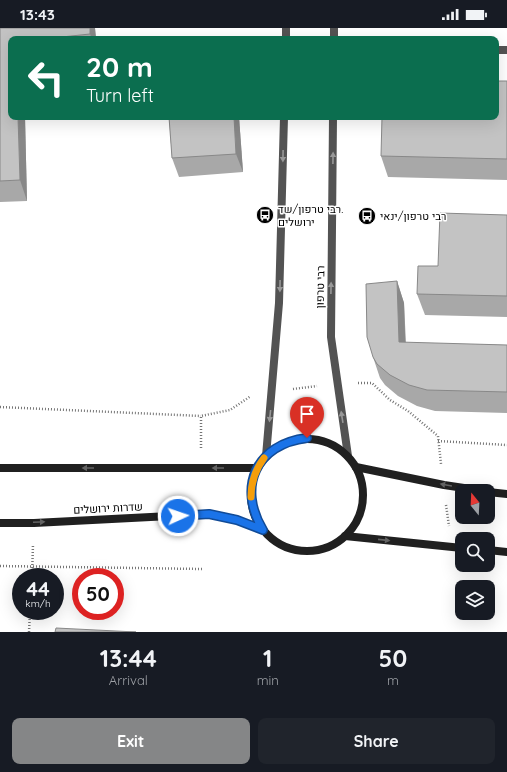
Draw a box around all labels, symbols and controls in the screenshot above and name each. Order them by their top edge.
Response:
text: 13:43 [20,5,55,24]
text: 20 m [86,49,153,84]
icon: left [20,52,72,104]
text: Turn left [86,84,154,107]
one-way arrow [280,150,286,163]
one-way arrow [329,152,336,164]
place label: רבי טרפון/שד. ירושלים [278,202,343,229]
bus stop icon: רבי טרפון/שד. ירושלים [255,205,275,225]
bus stop icon: רבי טרפון/ינאי [357,206,377,226]
place label: רבי טרפון/ינאי [380,209,446,223]
street label: רבי טרפון [313,265,327,309]
one-way arrow [277,280,283,293]
one-way arrow [328,281,334,294]
pin [290,397,324,438]
icon: arrive [296,403,318,425]
one-way arrow [267,410,273,422]
one-way arrow [338,411,344,423]
one-way arrow [81,465,94,471]
one-way arrow [211,465,224,471]
one-way arrow [440,482,452,488]
north arrow [455,484,495,524]
map controls [455,484,495,620]
position arrow [157,495,199,537]
street label: שדרות ירושלים [73,499,143,517]
one-way arrow [33,519,45,526]
button: search [455,532,495,572]
one-way arrow [378,537,390,543]
speed limit sign: 50 [72,568,124,620]
text: 44 [26,576,50,601]
button: layers [455,580,495,620]
text: km/h [25,597,51,610]
text: 13:44 [100,643,157,673]
text: 1 [263,643,272,673]
text: 50 [379,643,407,673]
text: Arrival [109,672,148,688]
text: min [257,672,279,688]
text: m [387,672,399,688]
button: Exit [12,718,250,764]
button: Share [258,718,495,764]

